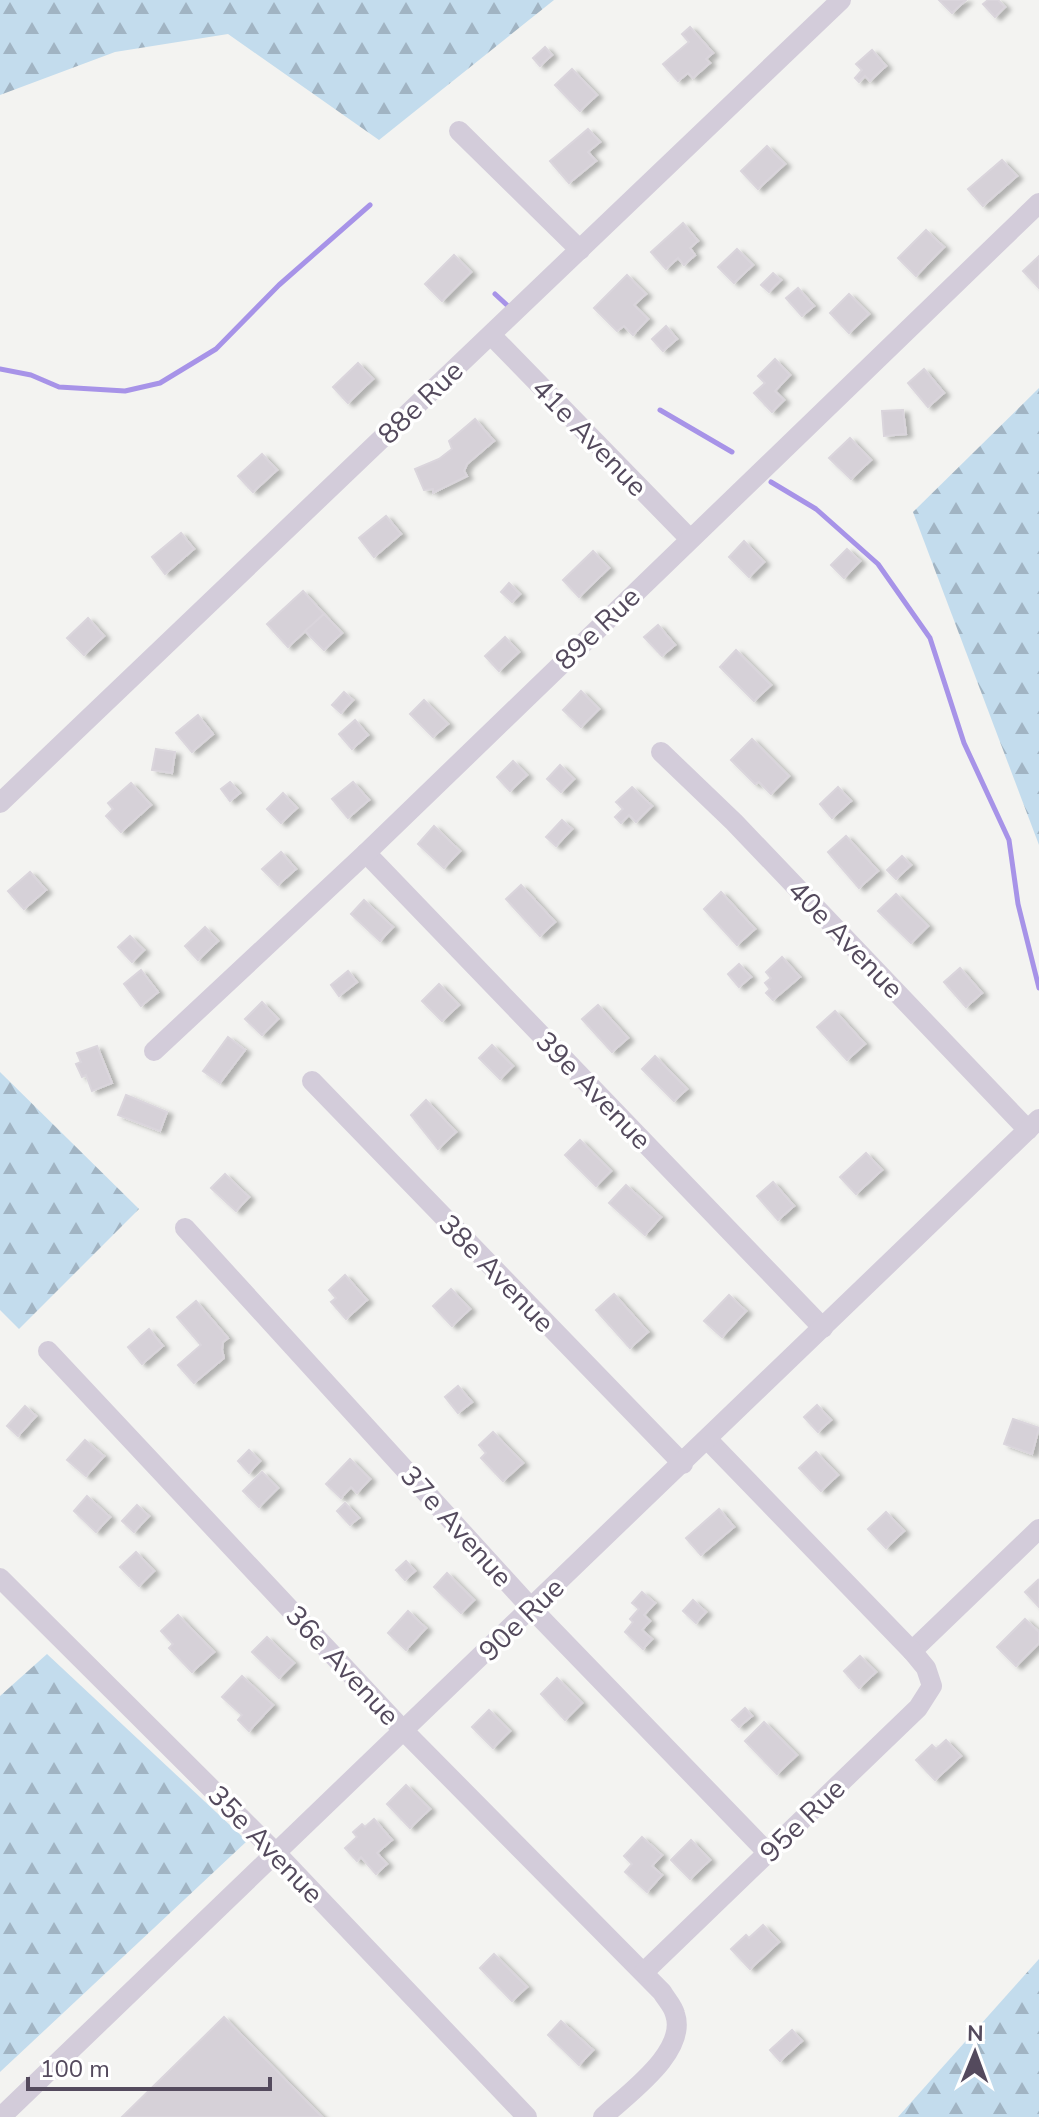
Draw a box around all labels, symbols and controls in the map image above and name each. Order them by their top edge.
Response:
street label: 88e Rue [370,353,472,453]
street label: 41e Avenue [523,370,655,505]
street label: 89e Rue [547,579,649,679]
street label: 40e Avenue [779,872,911,1007]
street label: 39e Avenue [527,1023,659,1158]
street label: 38e Avenue [430,1206,562,1341]
street label: 37e Avenue [392,1458,521,1595]
street label: 90e Rue [471,1570,573,1670]
street label: 36e Avenue [277,1598,408,1734]
street label: 95e Rue [752,1771,854,1871]
street label: 35e Avenue [199,1777,331,1912]
north arrow [935,2013,1015,2093]
text: N [967,2019,984,2049]
scale bar [28,2041,270,2091]
text: 100 m [40,2053,110,2085]

